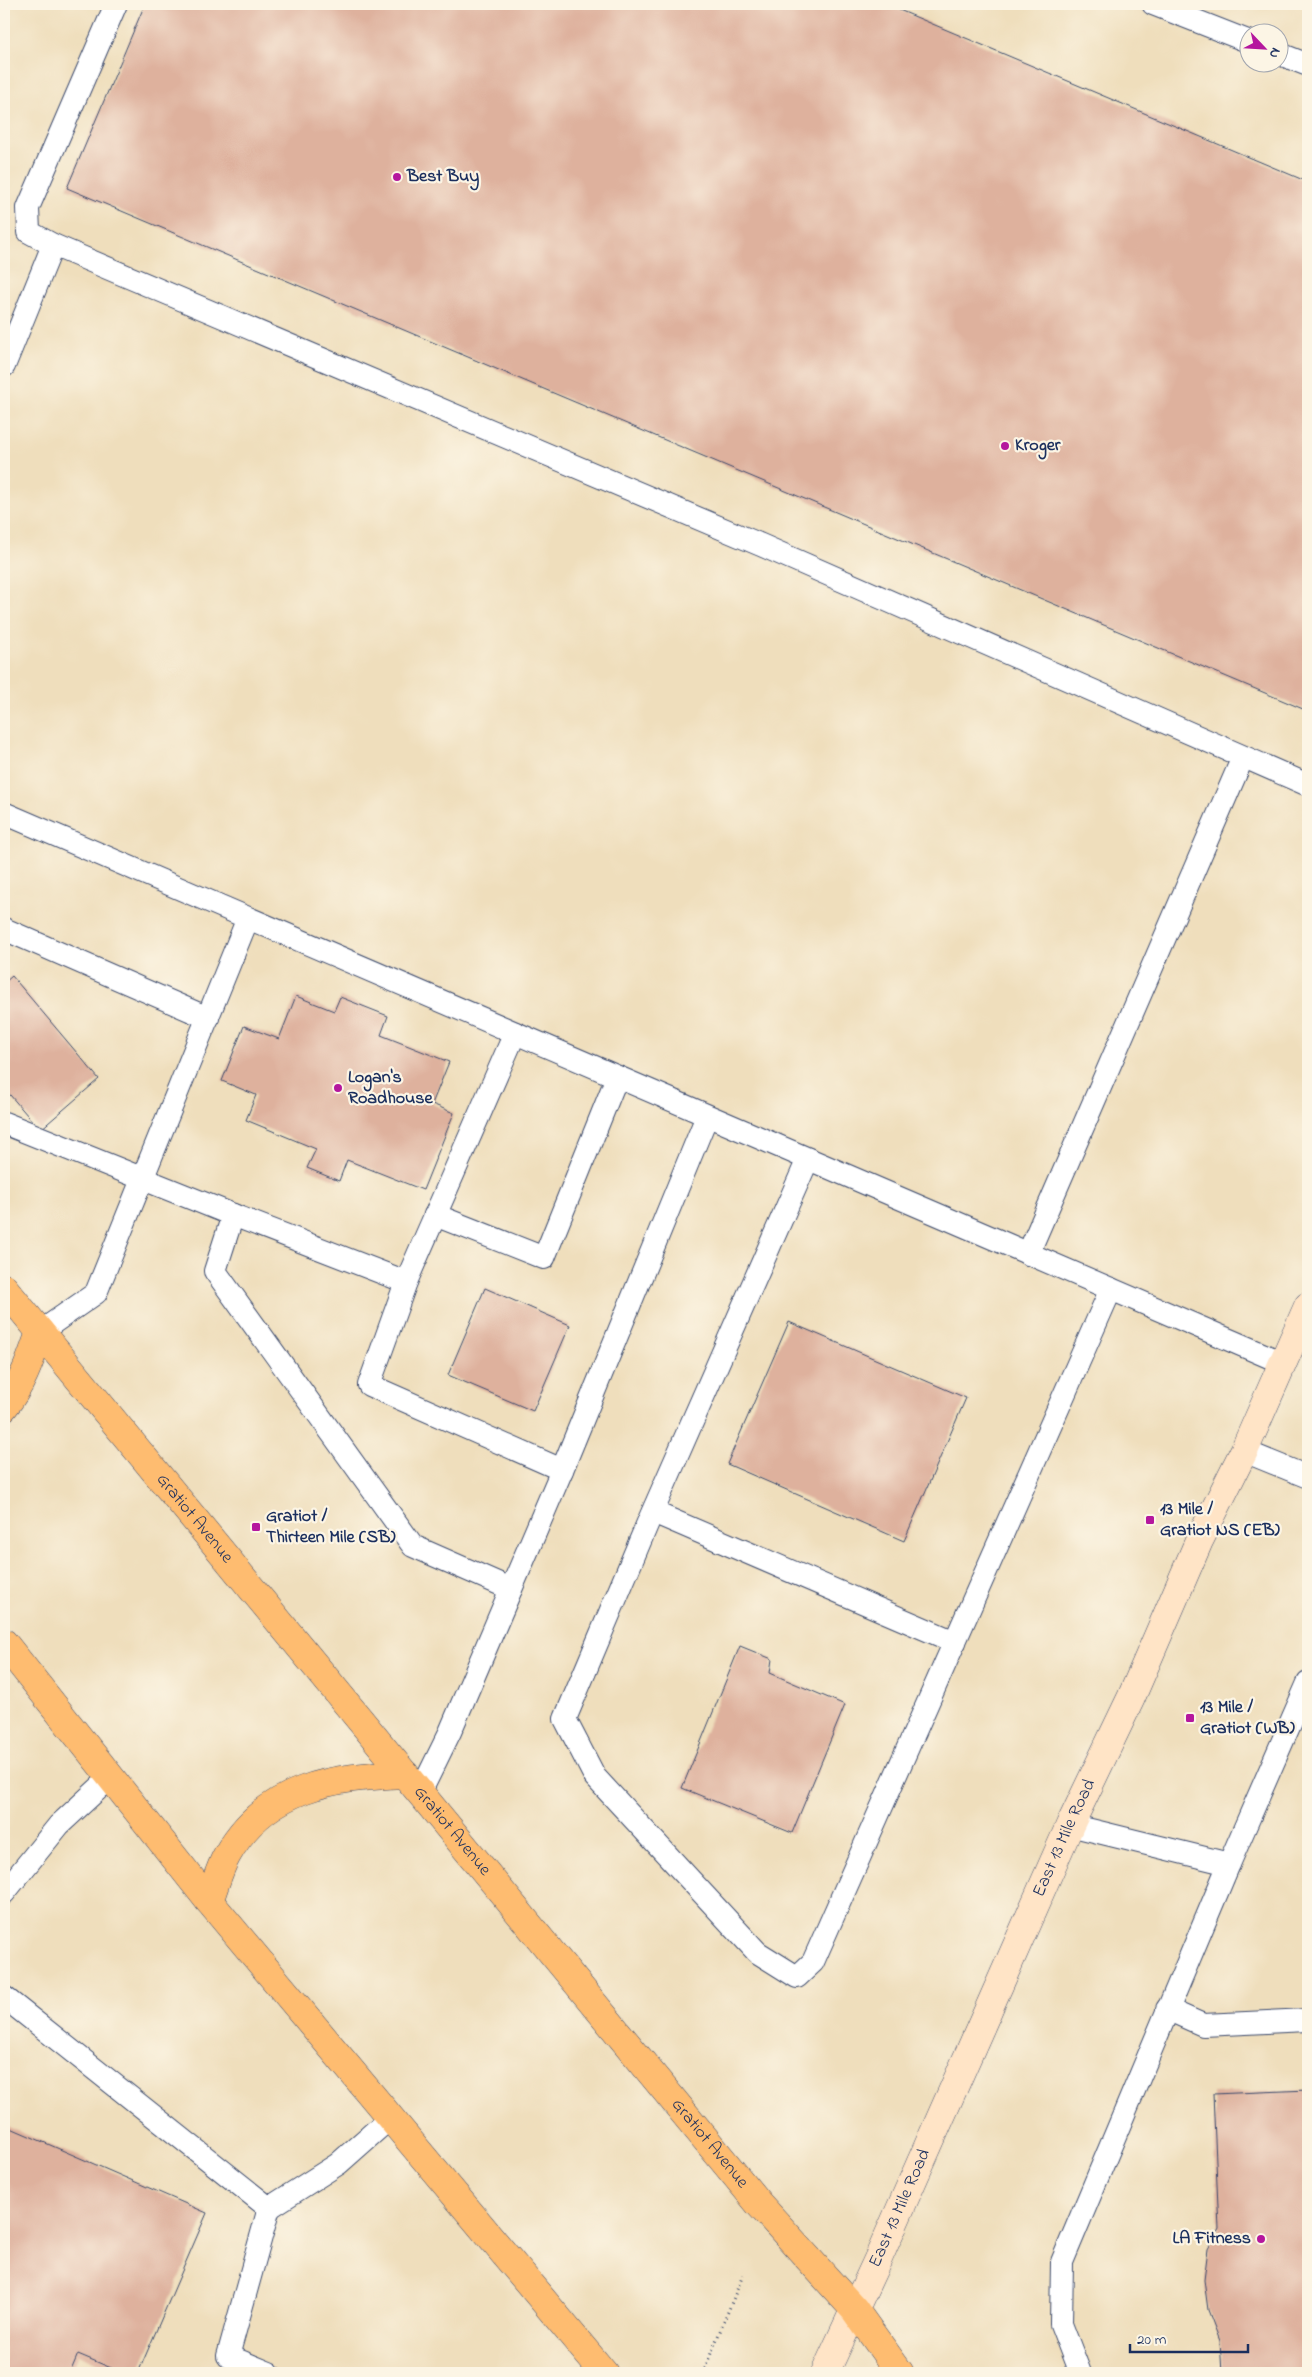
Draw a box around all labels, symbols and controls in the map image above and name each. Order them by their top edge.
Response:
north arrow [1240,22,1290,72]
text: N [1263,44,1286,62]
place label: Best Buy [406,164,479,191]
marker: Best Buy [391,171,403,183]
place label: Kroger [1015,433,1061,460]
marker: Kroger [999,440,1011,452]
place label: Logan's Roadhouse [348,1065,433,1112]
marker: Logan's Roadhouse [332,1082,344,1094]
street label: Gratiot Avenue [149,1468,240,1570]
place label: 13 Mile / Gratiot NS (EB) [1160,1497,1281,1544]
place label: Gratiot / Thirteen Mile (SB) [266,1504,396,1551]
marker: 13 Mile / Gratiot NS (EB) [1144,1514,1156,1526]
marker: Gratiot / Thirteen Mile (SB) [250,1521,262,1533]
place label: 13 Mile / Gratiot (WB) [1200,1695,1295,1742]
marker: 13 Mile / Gratiot (WB) [1184,1712,1196,1724]
street label: East 13 Mile Road [1027,1775,1103,1901]
street label: Gratiot Avenue [407,1781,497,1883]
street label: Gratiot Avenue [664,2093,755,2195]
street label: East 13 Mile Road [863,2145,938,2272]
place label: LA Fitness [1173,2226,1251,2252]
marker: LA Fitness [1255,2233,1267,2245]
scale bar [1130,2322,1247,2354]
text: 20 m [1137,2329,1167,2351]

